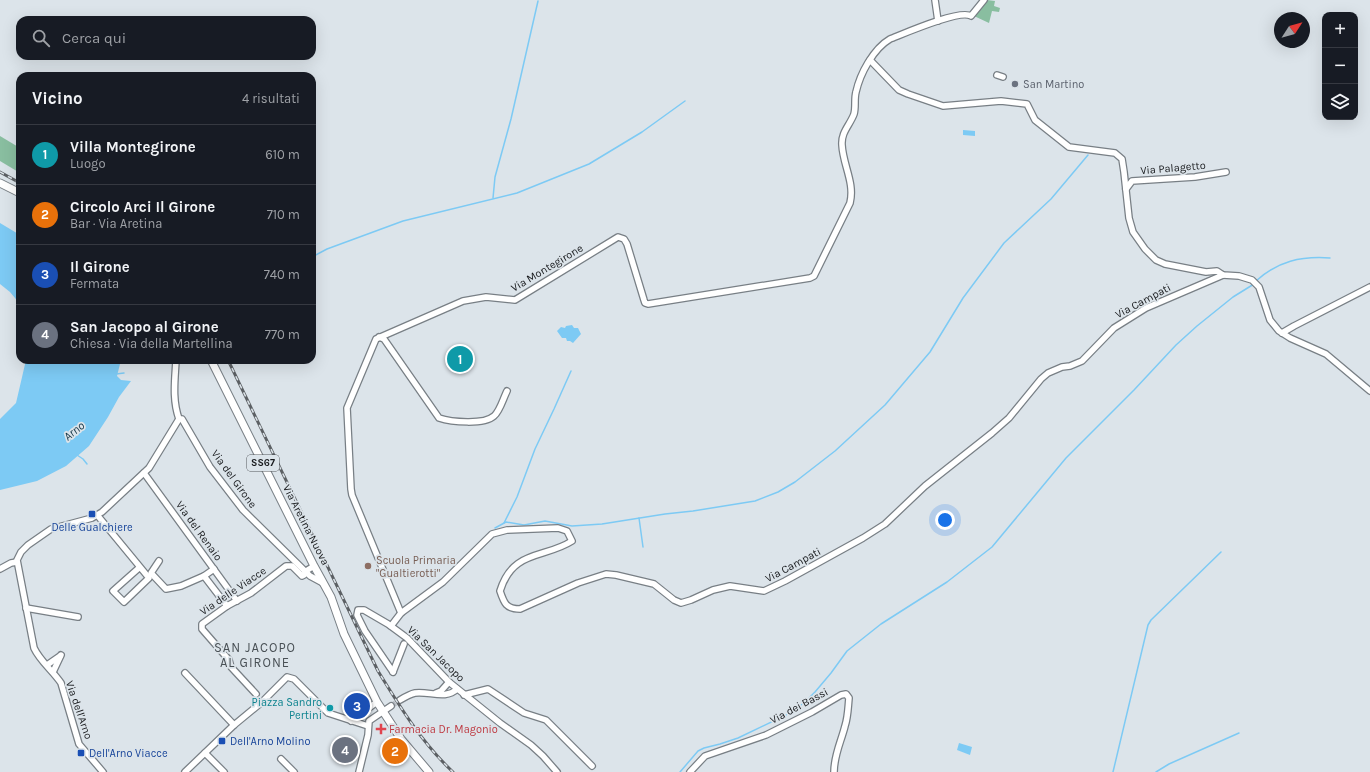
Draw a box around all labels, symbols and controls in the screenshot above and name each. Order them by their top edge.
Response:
north arrow [1274,12,1310,48]
map controls [1322,12,1358,120]
button: + [1322,12,1358,48]
search box [16,16,316,60]
icon: search [30,27,52,49]
text: Cerca qui [62,29,126,47]
button: − [1322,48,1358,84]
place label: San Martino [1023,78,1084,91]
marker: San Martino [1010,79,1020,89]
button: layers [1322,84,1358,120]
text: Vicino [32,88,83,108]
text: 4 risultati [242,91,300,106]
text: Villa Montegirone [70,138,196,156]
text: 1 [43,147,47,162]
text: 610 m [265,147,300,162]
text: Luogo [70,156,106,171]
street label: Via Palagetto [1140,159,1206,177]
text: Circolo Arci Il Girone [70,198,215,216]
text: 2 [41,207,49,222]
text: 710 m [267,207,300,222]
text: Bar · Via Aretina [70,216,162,231]
street label: Via Montegirone [509,241,586,295]
text: Il Girone [70,258,130,276]
text: 3 [41,267,49,282]
text: 740 m [264,267,300,282]
text: Fermata [70,276,119,291]
street label: Via Campati [1113,281,1173,321]
text: San Jacopo al Girone [70,318,219,336]
text: 4 [41,327,49,342]
text: 770 m [265,327,300,342]
text: Chiesa · Via della Martellina [70,336,233,351]
pin: 1 [447,344,473,374]
water label: Arno [61,418,87,444]
street label: Via del Girone [209,447,260,511]
road number: SS67 [247,455,279,471]
street label: Via Aretina Nuova [280,483,332,567]
street label: Via del Renaio [173,499,225,563]
marker: Delle Gualchiere [87,509,97,519]
your location [935,510,955,530]
place label: Delle Gualchiere [51,521,133,534]
street label: Via Campati [763,545,823,585]
place label: Scuola Primaria "Gualtierotti" [376,554,456,580]
marker: Scuola Primaria "Gualtierotti" [363,561,373,571]
street label: Via delle Viacce [197,564,269,618]
street label: Via San Jacopo [405,623,467,685]
district label: SAN JACOPO AL GIRONE [214,640,296,670]
street label: Via dell'Arno [63,679,95,741]
street label: Via dei Bassi [768,685,830,727]
pin: 3 [344,691,370,721]
place label: Piazza Sandro Pertini [252,696,322,722]
marker: Piazza Sandro Pertini [325,703,335,713]
place label: Farmacia Dr. Magonio [389,723,498,736]
marker: Farmacia Dr. Magonio [376,724,386,734]
place label: Dell'Arno Molino [230,735,310,748]
pin: 4 [332,735,358,765]
marker: Dell'Arno Molino [217,736,227,746]
pin: 2 [382,736,408,766]
place label: Dell'Arno Viacce [89,747,168,760]
marker: Dell'Arno Viacce [76,748,86,758]

